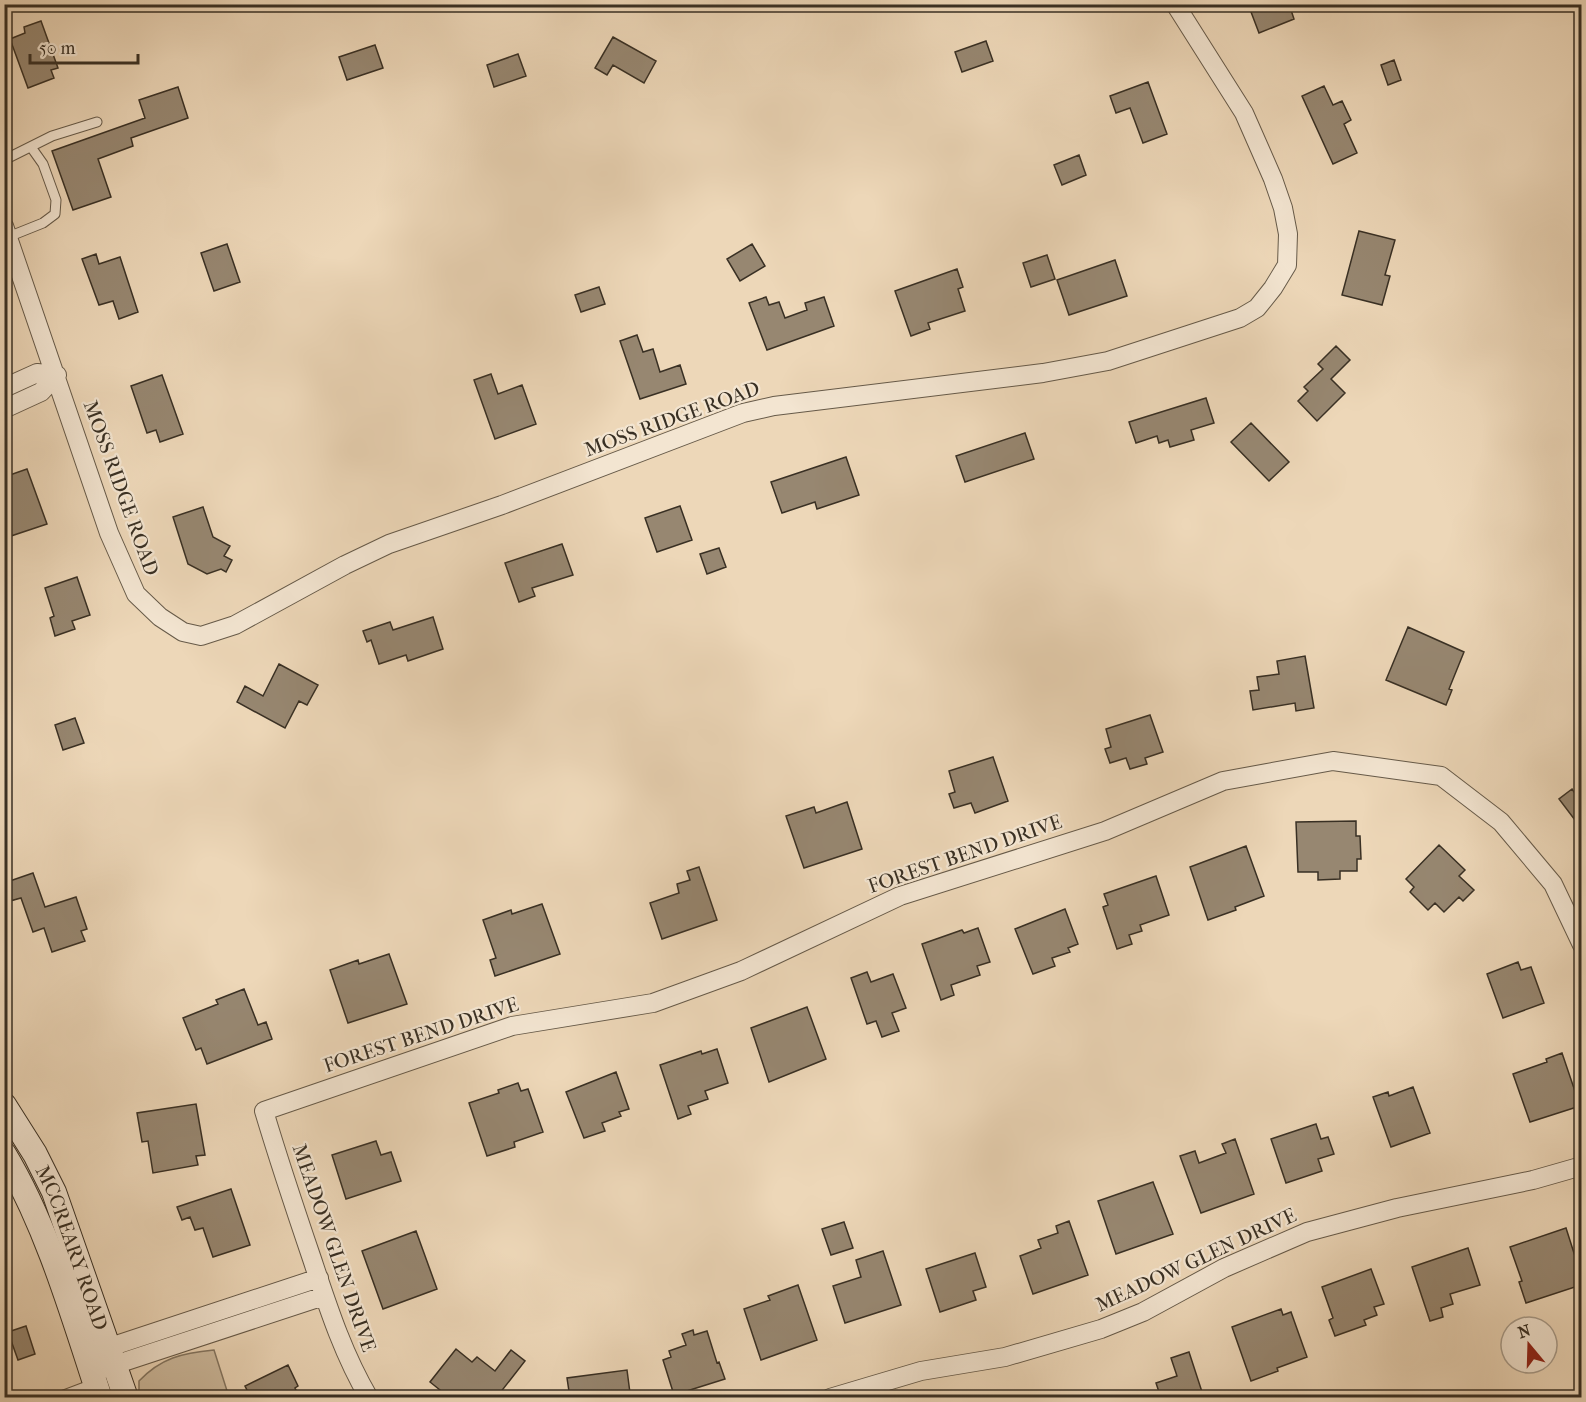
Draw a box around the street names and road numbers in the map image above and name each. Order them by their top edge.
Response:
street label: MOSS RIDGE ROAD [581,377,763,461]
street label: MOSS RIDGE ROAD [79,397,163,579]
street label: FOREST BEND DRIVE [865,810,1065,898]
street label: FOREST BEND DRIVE [321,993,521,1077]
street label: MEADOW GLEN DRIVE [288,1141,380,1355]
street label: MCCREARY ROAD [31,1162,113,1333]
street label: MEADOW GLEN DRIVE [1092,1203,1300,1317]

